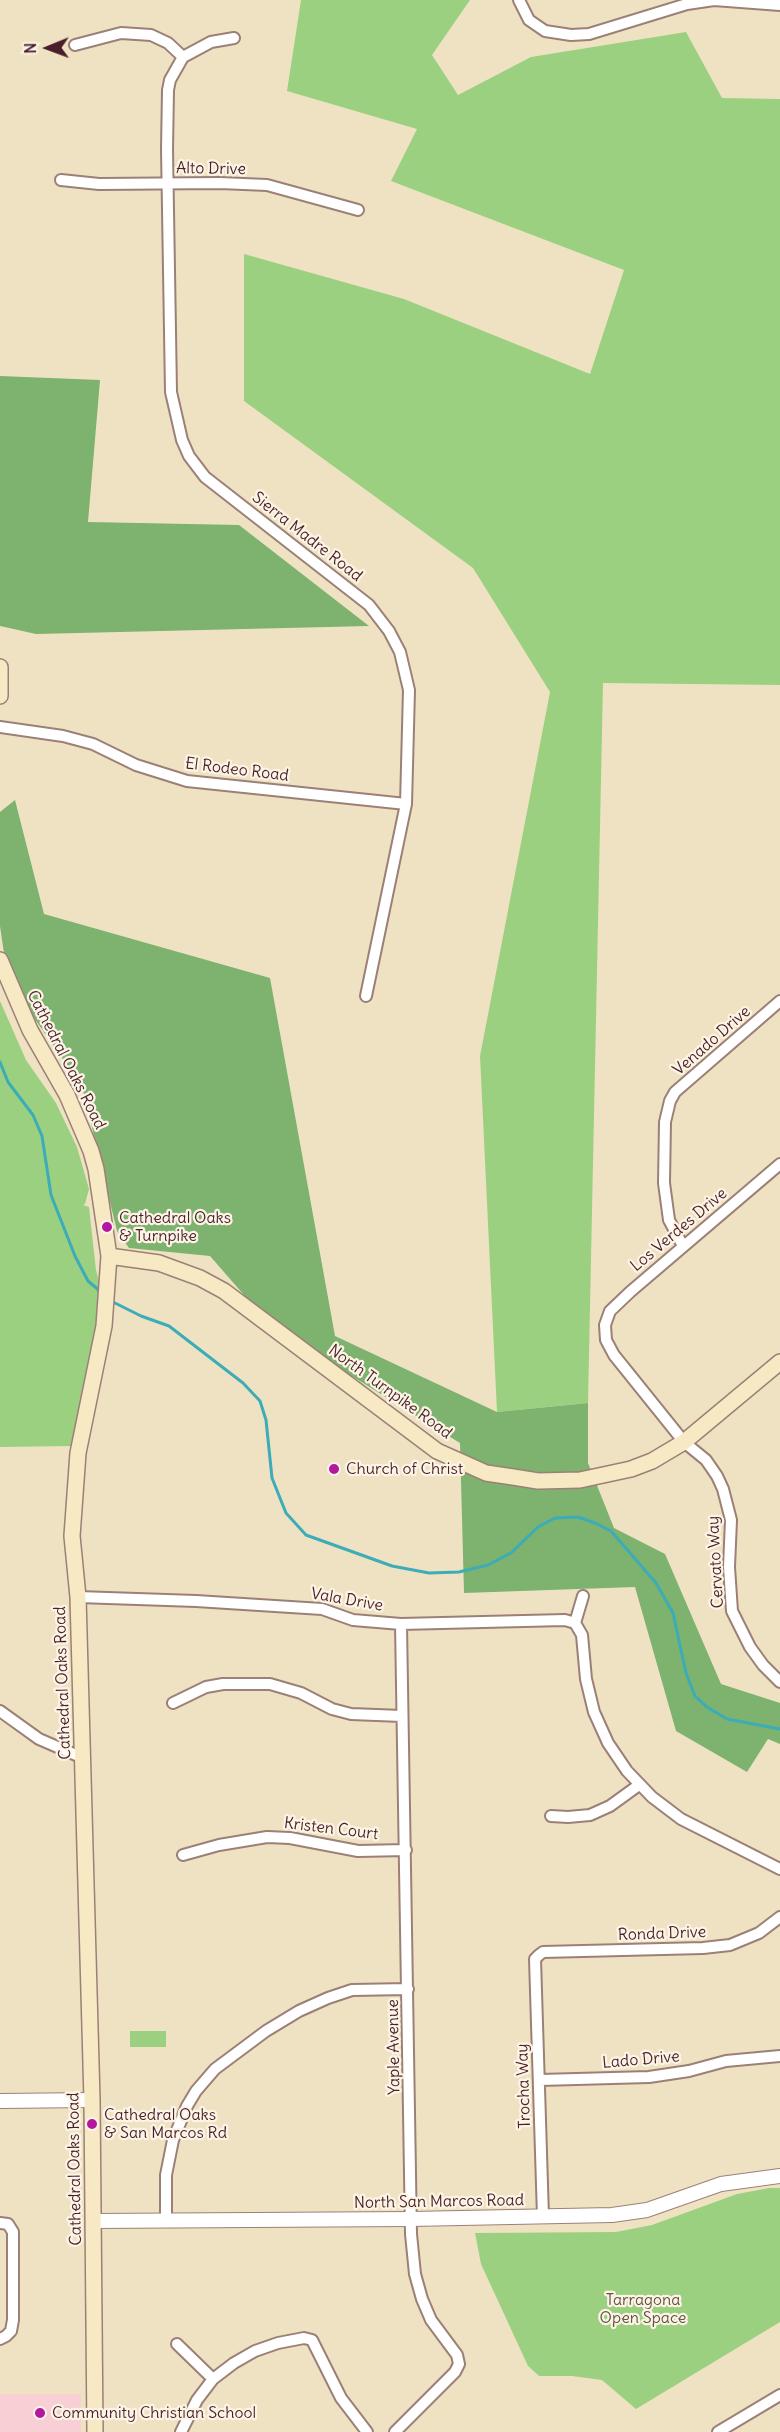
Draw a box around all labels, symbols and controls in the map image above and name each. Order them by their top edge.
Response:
north arrow [18,18,78,78]
text: N [20,43,40,54]
street label: Alto Drive [176,159,246,179]
street label: Sierra Madre Road [248,488,366,586]
street label: El Rodeo Road [184,754,290,786]
street label: Cathedral Oaks Road [23,987,109,1133]
street label: Venado Drive [669,1002,755,1080]
street label: Los Verdes Drive [627,1184,731,1276]
place label: Cathedral Oaks & Turnpike [119,1208,231,1246]
marker: Cathedral Oaks & Turnpike [100,1220,114,1234]
street label: North Turnpike Road [325,1341,455,1443]
place label: Church of Christ [346,1459,463,1479]
marker: Church of Christ [327,1462,341,1476]
street label: Cervato Way [704,1515,728,1609]
street label: Vala Drive [309,1584,385,1616]
street label: Cathedral Oaks Road [51,1606,75,1760]
street label: Kristen Court [283,1814,379,1844]
street label: Ronda Drive [617,1923,707,1945]
street label: Yaple Avenue [384,1999,404,2095]
street label: Trocha Way [513,2043,535,2129]
street label: Lado Drive [601,2047,681,2073]
street label: Cathedral Oaks Road [64,2092,86,2246]
place label: Cathedral Oaks & San Marcos Rd [104,2105,227,2143]
marker: Cathedral Oaks & San Marcos Rd [85,2117,99,2131]
street label: North San Marcos Road [354,2191,524,2213]
park label: Tarragona Open Space [600,2290,686,2328]
place label: Community Christian School [52,2403,256,2423]
marker: Community Christian School [33,2406,47,2420]

